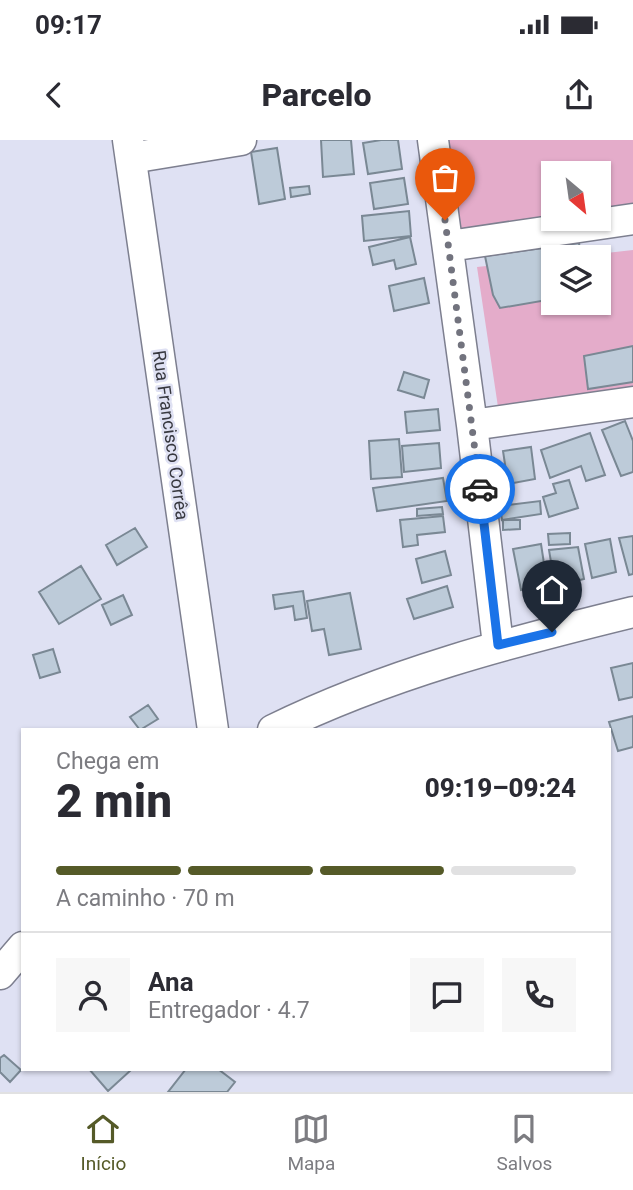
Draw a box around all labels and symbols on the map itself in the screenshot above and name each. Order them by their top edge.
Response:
pin [415,148,475,220]
north arrow [541,161,611,231]
street label: Rua Francisco Corrêa [149,349,193,521]
courier [445,454,515,524]
pin [522,560,582,632]

